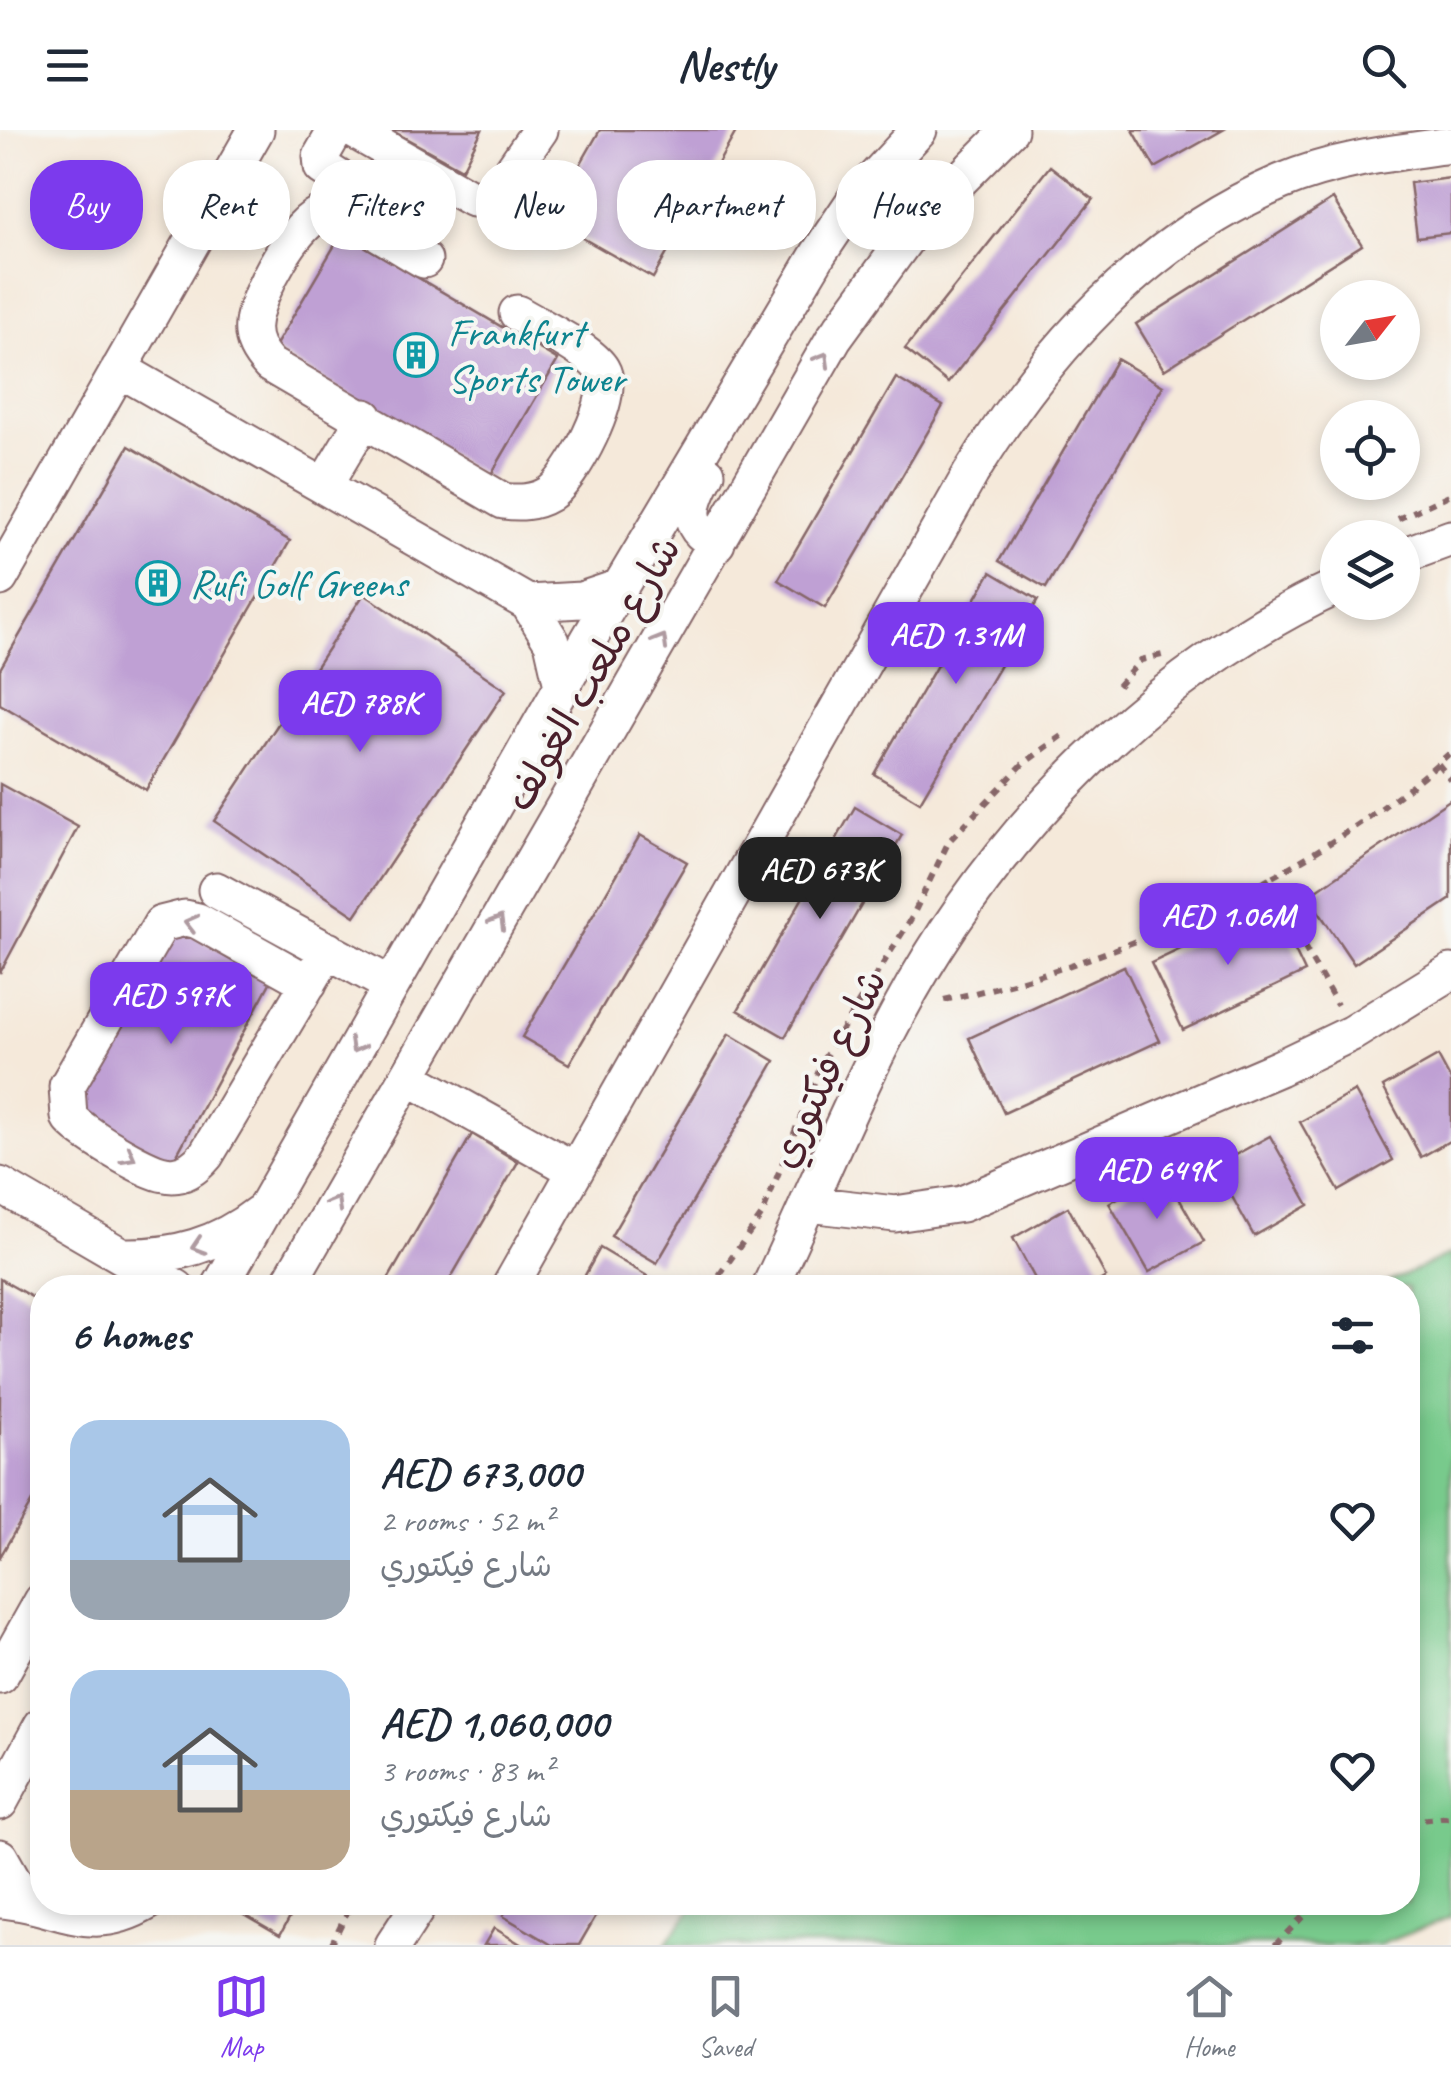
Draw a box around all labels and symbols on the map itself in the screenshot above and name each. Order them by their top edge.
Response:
north arrow [1320,280,1420,380]
place label: Frankfurt Sports Tower [448,308,629,404]
building icon: Frankfurt Sports Tower [393,332,439,378]
one-way arrow [810,352,830,370]
street label: شارع ملعب الغولف [494,527,694,821]
place label: Rufi Golf Greens [190,559,411,609]
building icon: Rufi Golf Greens [135,560,181,606]
pin: AED 1.31M [842,602,1070,687]
one-way arrow [649,633,668,651]
pin: AED 788K [257,670,463,755]
pin: AED 673K [717,837,923,922]
pin: AED 1.06M [1114,883,1342,968]
one-way arrow [183,914,200,935]
one-way arrow [485,915,505,933]
street label: شارع فيكتوري [758,961,900,1177]
pin: AED 597K [68,962,274,1047]
one-way arrow [349,1035,369,1053]
pin: AED 649K [1054,1137,1260,1222]
one-way arrow [119,1144,137,1164]
one-way arrow [323,1196,342,1214]
one-way arrow [190,1235,207,1255]

